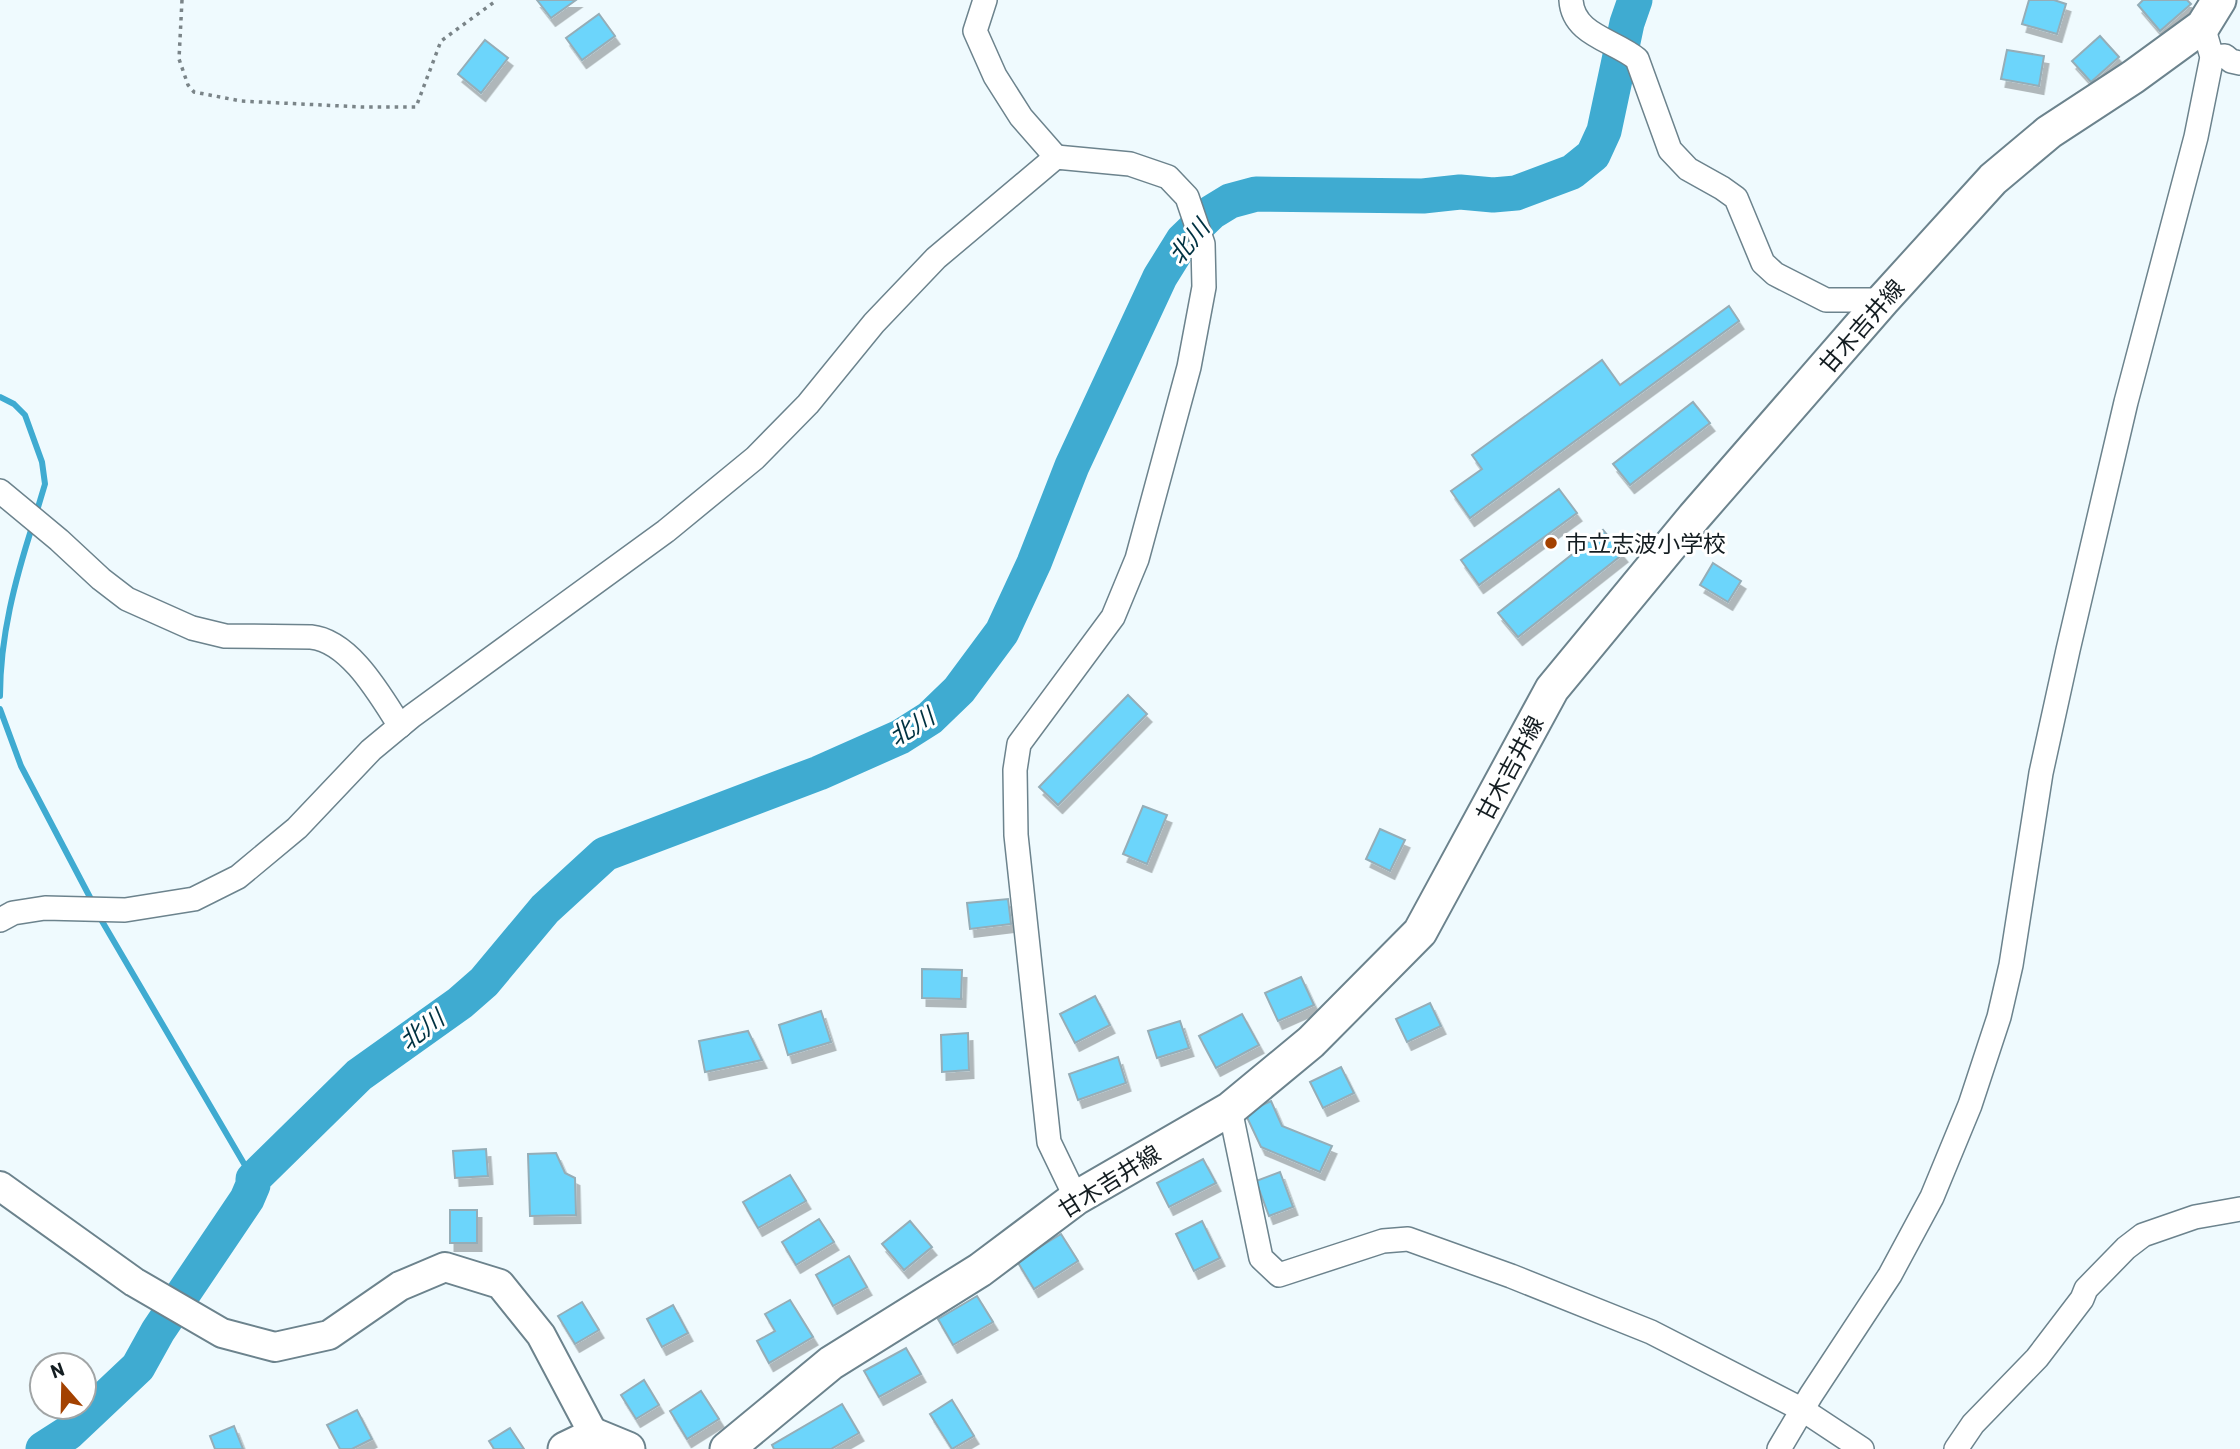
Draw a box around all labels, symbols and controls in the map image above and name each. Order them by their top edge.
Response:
water label: 北川 [1162,211,1216,269]
street label: 甘木吉井線 [1813,273,1909,379]
place label: 市立志波小学校 [1565,529,1726,557]
marker: 市立志波小学校 [1543,535,1559,551]
water label: 北川 [883,699,942,751]
street label: 甘木吉井線 [1470,711,1548,825]
water label: 北川 [393,1001,451,1055]
street label: 甘木吉井線 [1053,1139,1165,1223]
north arrow [28,1351,98,1421]
text: N [47,1357,67,1383]

